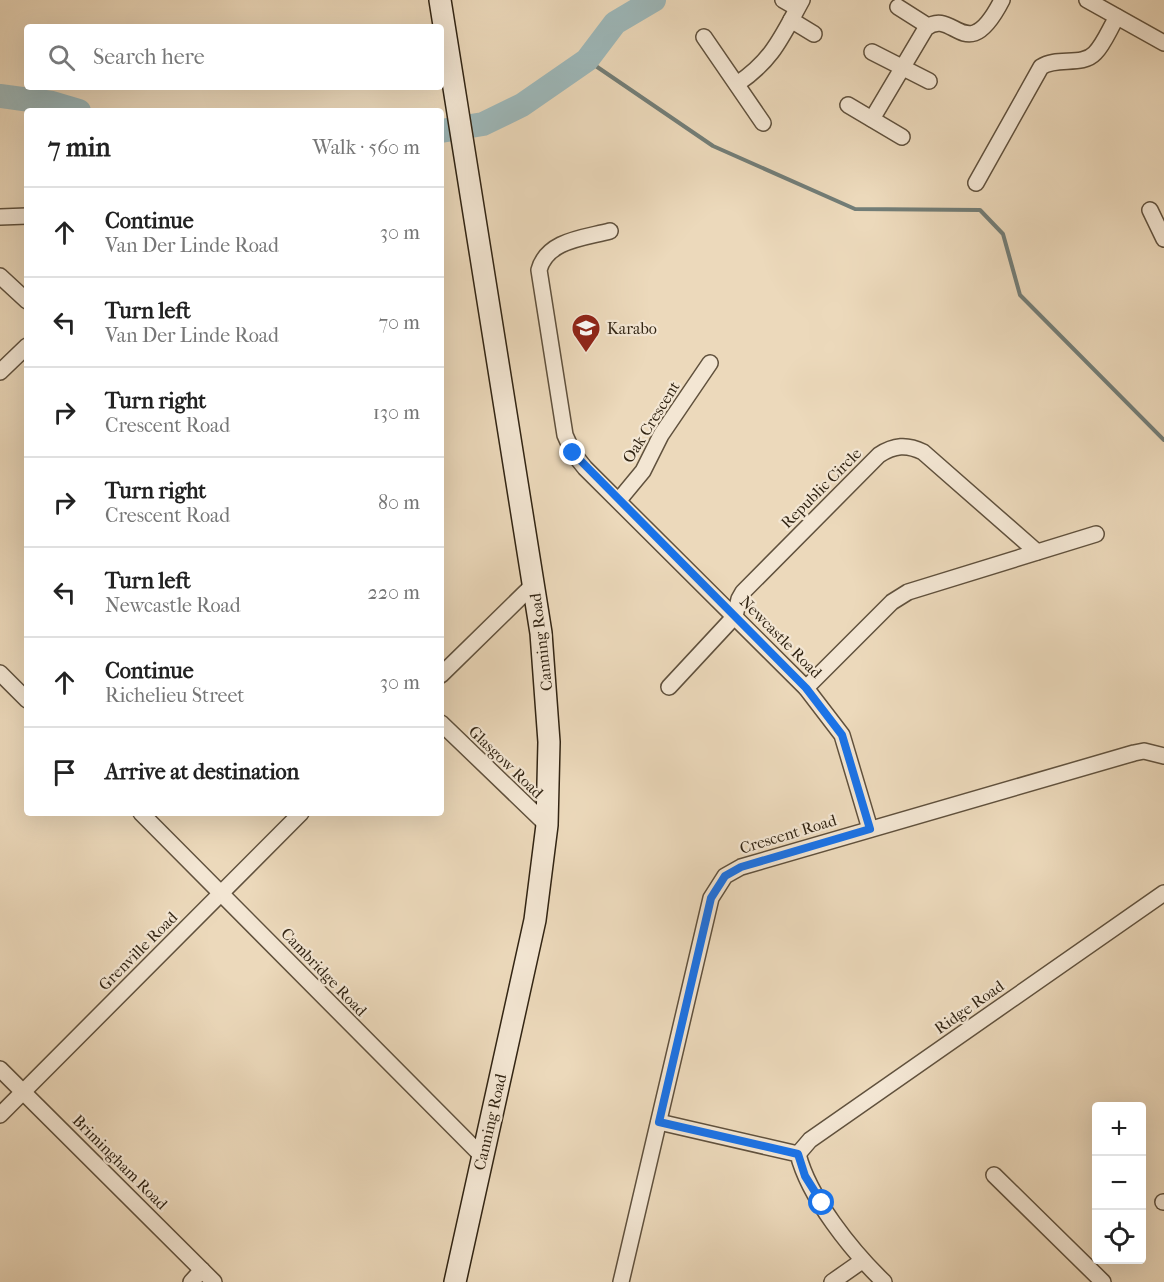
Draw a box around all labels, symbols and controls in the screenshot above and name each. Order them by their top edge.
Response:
search box [24,24,444,90]
icon: search [45,41,78,74]
text: Search here [93,44,205,70]
text: 7 min [48,132,111,163]
text: Walk · 560 m [313,136,420,159]
text: Continue [105,208,194,234]
icon: ahead [48,216,81,249]
text: 30 m [380,221,420,244]
text: Van Der Linde Road [105,234,279,257]
text: Turn left [105,298,191,324]
icon: left [48,306,81,339]
text: 70 m [378,311,420,334]
school or university icon: Karabo [570,312,602,354]
place label: Karabo [607,319,657,338]
text: Van Der Linde Road [105,324,279,347]
street label: Oak Crescent [618,377,684,466]
text: Turn right [105,388,206,414]
icon: right [48,396,81,429]
text: 130 m [373,401,420,424]
text: Crescent Road [105,414,230,437]
route end [559,439,585,465]
street label: Republic Circle [777,444,865,532]
text: Turn right [105,478,206,504]
icon: right [48,486,81,519]
text: 80 m [378,491,420,514]
text: Crescent Road [105,504,230,527]
text: Turn left [105,568,191,594]
icon: left [48,576,81,609]
text: 220 m [367,581,420,604]
street label: Canning Road [526,592,556,692]
street label: Newcastle Road [736,592,826,682]
text: Newcastle Road [105,594,241,617]
text: Continue [105,658,194,684]
icon: ahead [48,666,81,699]
text: 30 m [380,671,420,694]
text: Richelieu Street [105,684,244,707]
street label: Glasgow Road [465,722,547,802]
icon: arrive [48,756,81,789]
text: Arrive at destination [105,759,299,785]
street label: Crescent Road [737,810,839,858]
street label: Grenville Road [95,908,181,994]
street label: Cambridge Road [277,924,371,1020]
street label: Ridge Road [931,976,1008,1038]
street label: Canning Road [470,1072,510,1172]
map controls [1092,1102,1146,1264]
button: + [1092,1102,1146,1156]
street label: Brimingham Road [69,1111,172,1214]
button: − [1092,1156,1146,1210]
route start [808,1189,834,1215]
button: locate [1092,1210,1146,1264]

